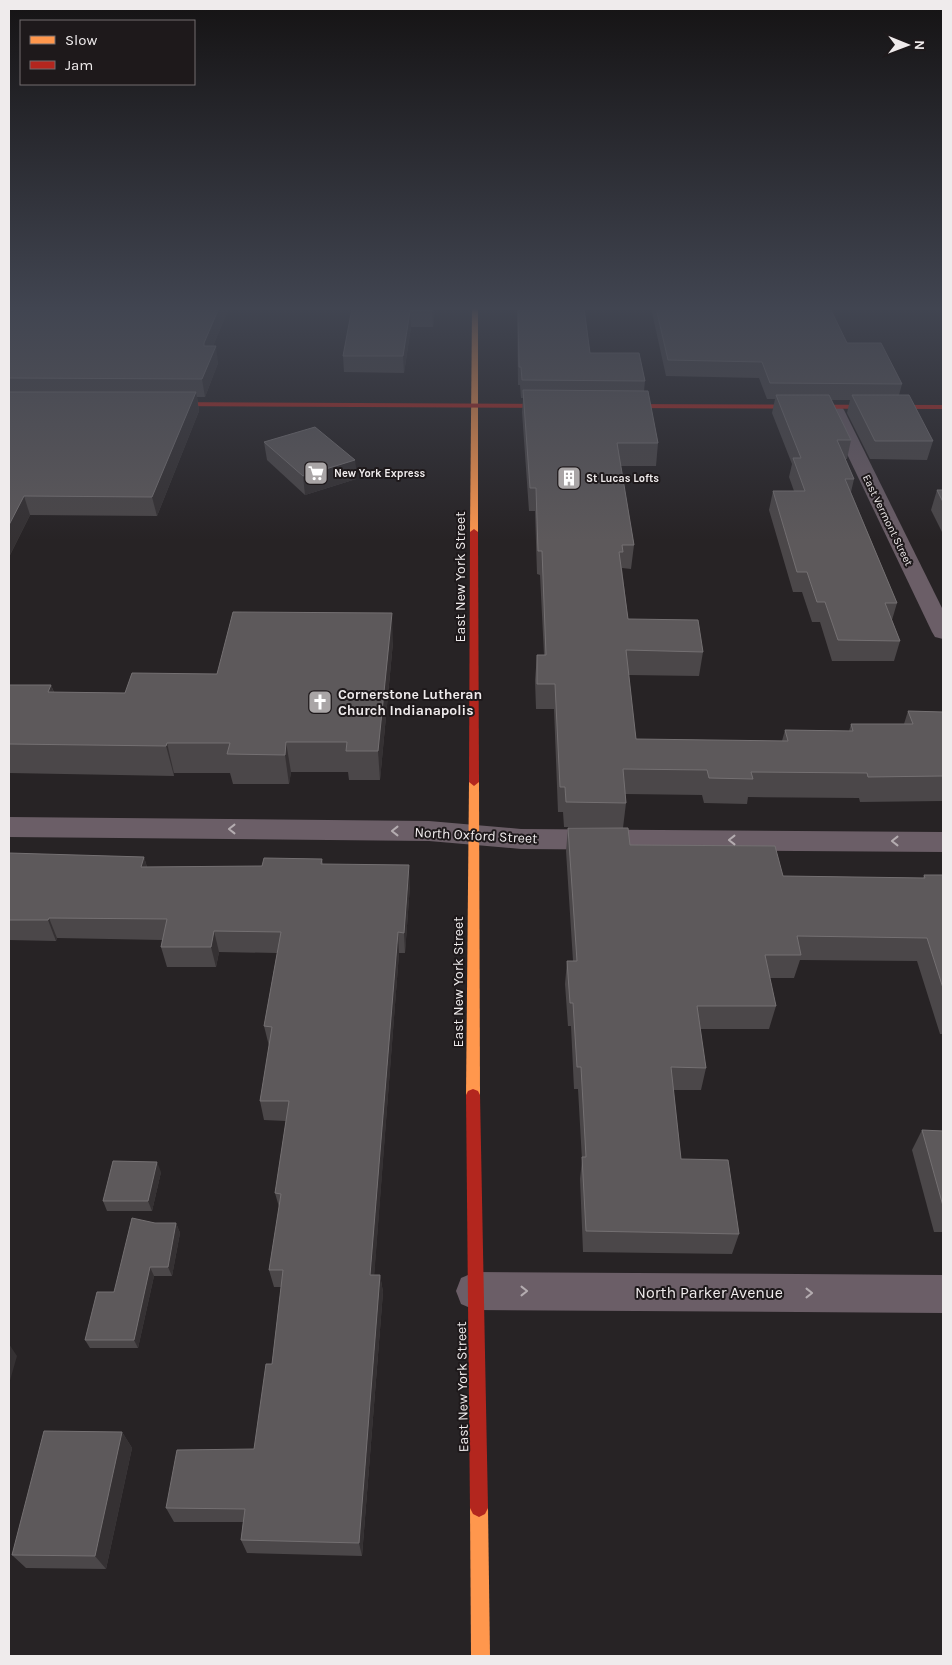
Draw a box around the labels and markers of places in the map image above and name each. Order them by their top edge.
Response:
supermarket icon: New York Express [303,460,329,486]
building icon: St Lucas Lofts [556,465,582,491]
place label: New York Express [334,467,425,480]
place label: St Lucas Lofts [586,472,659,485]
place label: Cornerstone Lutheran Church Indianapolis [338,686,482,719]
church icon: Cornerstone Lutheran Church Indianapolis [307,689,333,715]

